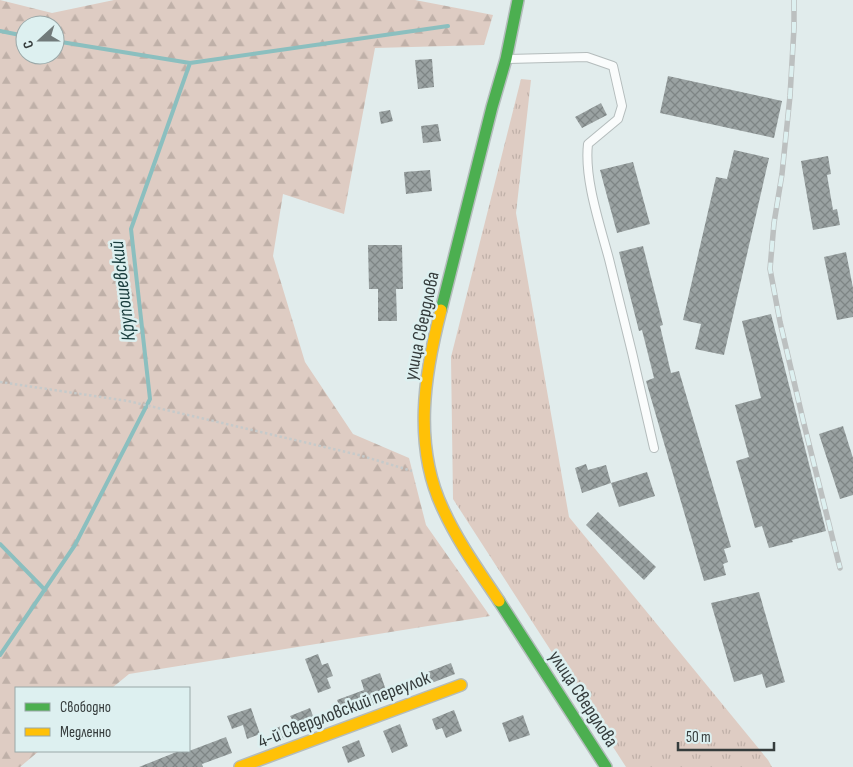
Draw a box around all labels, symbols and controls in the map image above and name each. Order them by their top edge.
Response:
north arrow [15,15,65,65]
text: С [19,38,38,51]
water label: Крупошевский [105,239,141,342]
street label: улица Свердлова [399,270,445,382]
street label: улица Свердлова [543,646,623,752]
street label: 4-й Свердловский переулок [255,666,434,753]
legend [15,687,190,752]
text: Свободно [60,698,111,717]
scale bar [678,720,774,752]
text: Медленно [60,723,111,742]
text: 50 m [686,728,711,747]

